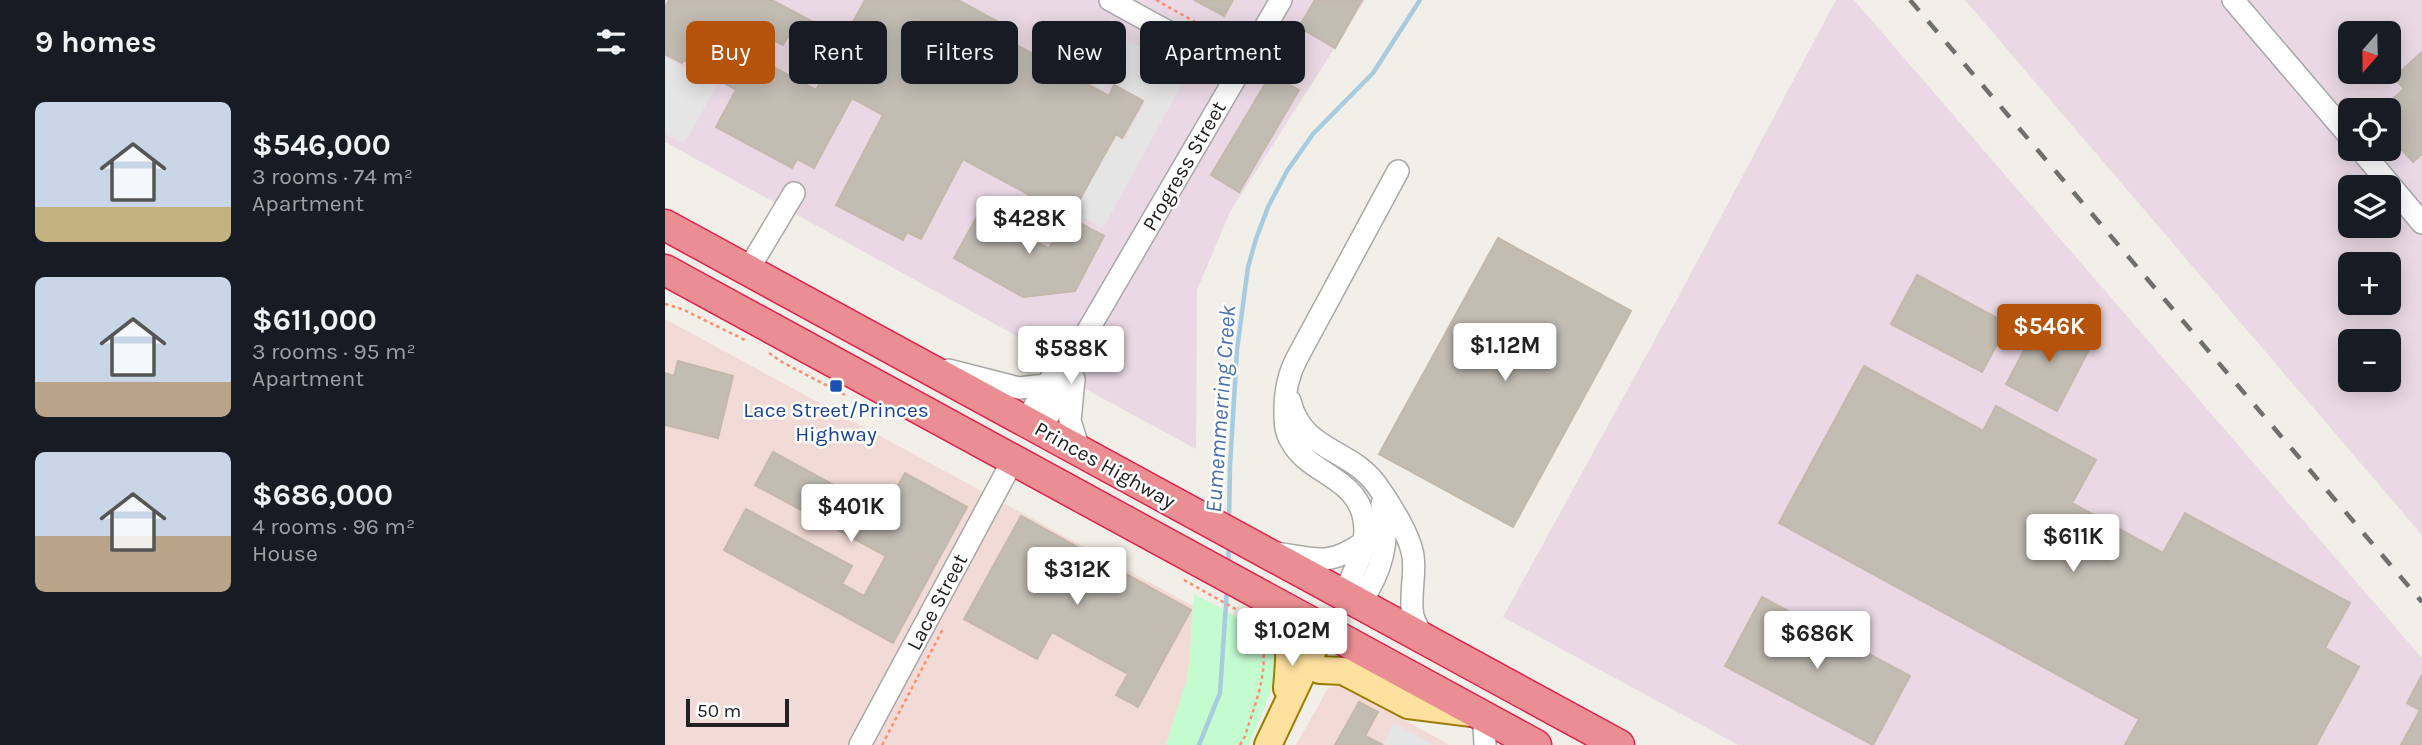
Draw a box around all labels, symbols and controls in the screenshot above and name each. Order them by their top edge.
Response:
chip: Buy [686,21,775,84]
chip: Rent [789,21,887,84]
chip: Filters [901,21,1018,84]
chip: New [1032,21,1126,84]
chip: Apartment [1140,21,1305,84]
north arrow [2338,21,2401,84]
map controls [2338,21,2401,392]
icon: filters [592,23,630,61]
text: 9 homes [35,24,157,60]
street label: Progress Street [1137,97,1231,235]
button: locate [2338,98,2401,161]
text: $546,000 [252,127,391,163]
icon: home [91,130,175,214]
text: 3 rooms · 74 m² [252,163,413,190]
button: layers [2338,175,2401,238]
text: Apartment [252,190,364,217]
pin: $428K [980,196,1078,256]
text: $428K [992,205,1066,232]
button: + [2338,252,2401,315]
text: $611,000 [252,302,377,338]
water label: Eumemmerring Creek [1200,304,1241,514]
pin: $546K [2000,304,2098,364]
icon: home [91,305,175,389]
text: $546K [2013,313,2085,340]
pin: $1.12M [1448,324,1562,383]
pin: $588K [1022,326,1120,386]
button: − [2338,329,2401,392]
text: $1.12M [1469,332,1541,359]
text: $588K [1034,335,1108,362]
text: 3 rooms · 95 m² [252,338,416,365]
text: Apartment [252,365,364,392]
marker: Lace Street/Princes Highway [828,378,844,394]
place label: Lace Street/Princes Highway [743,398,929,446]
street label: Princes Highway [1030,416,1180,514]
text: $686,000 [252,477,393,513]
icon: home [91,480,175,564]
pin: $401K [802,484,900,544]
text: $401K [817,493,885,520]
text: 4 rooms · 96 m² [252,513,415,540]
pin: $611K [2024,514,2122,574]
text: $611K [2042,523,2104,550]
text: House [252,540,318,567]
pin: $312K [1028,548,1126,607]
street label: Lace Street [902,550,972,654]
text: $312K [1043,556,1111,583]
pin: $1.02M [1235,608,1349,668]
pin: $686K [1768,612,1866,671]
text: $1.02M [1253,617,1331,644]
text: $686K [1780,620,1854,647]
scale bar [686,696,789,728]
text: 50 m [697,700,741,722]

